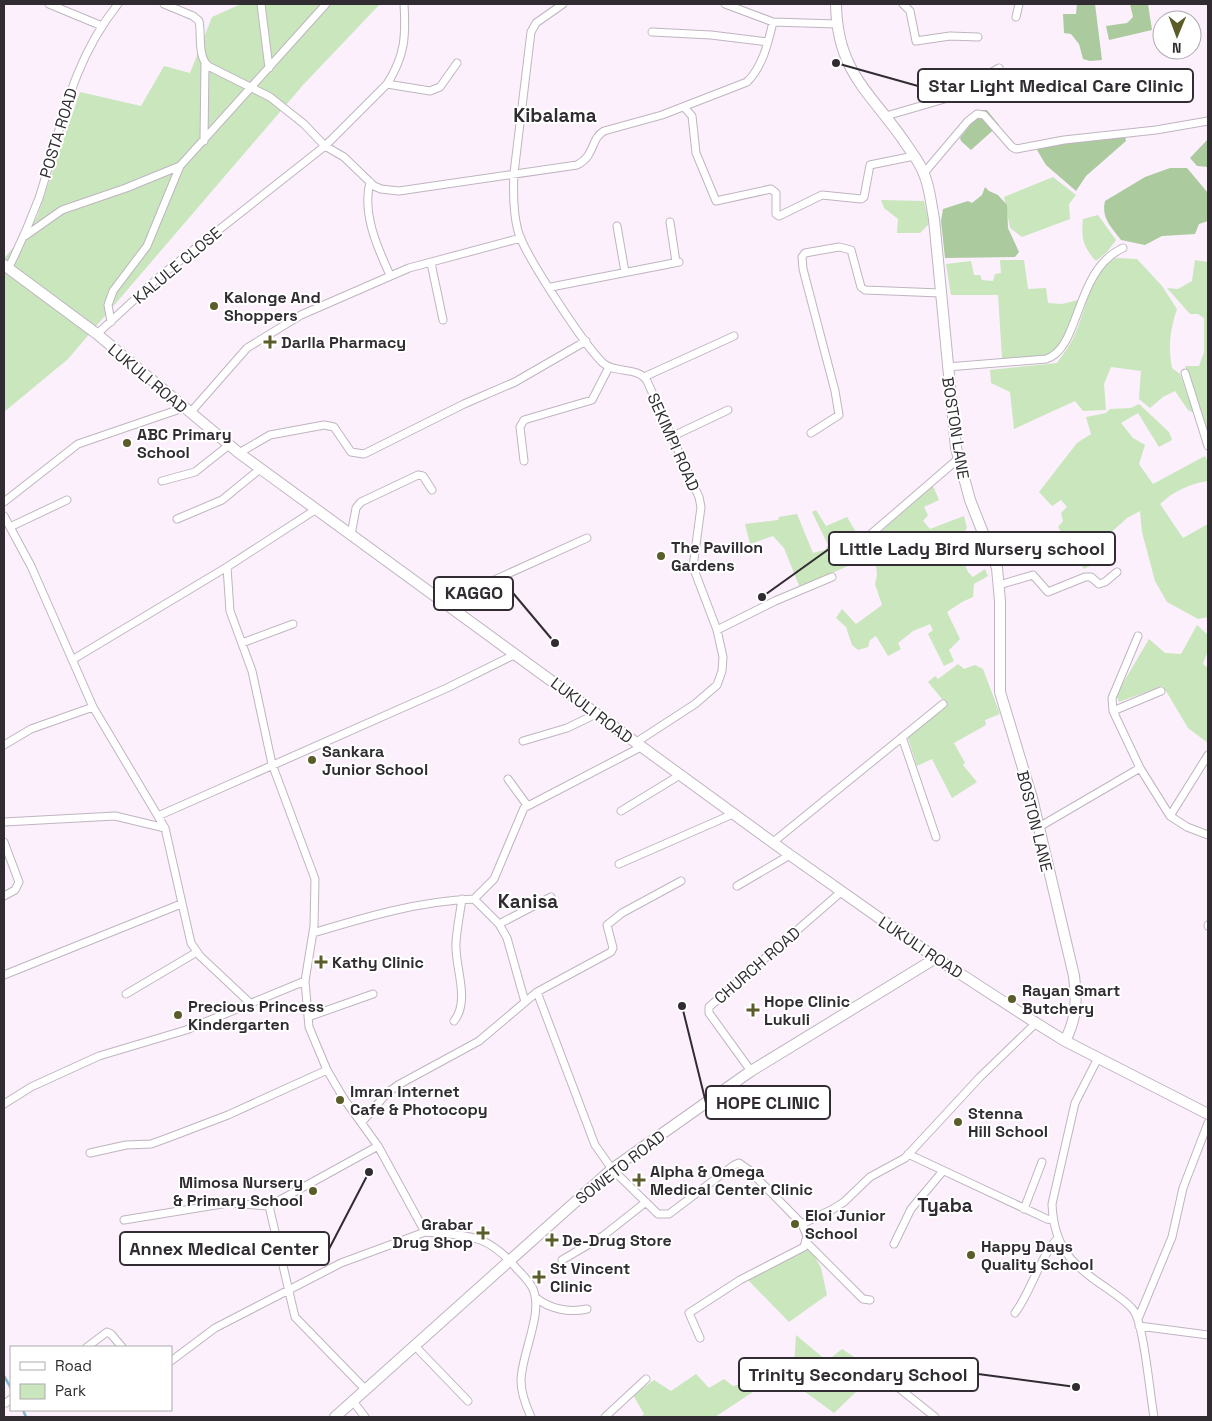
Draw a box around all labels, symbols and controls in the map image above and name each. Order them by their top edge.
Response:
north arrow [1152,10,1202,60]
text: N [1172,39,1182,57]
callout: Star Light Medical Care Clinic [918,69,1193,102]
text: Star Light Medical Care Clinic [928,74,1184,97]
street label: POSTA ROAD [35,86,82,181]
district label: Kibalama [513,103,597,128]
street label: KALULE CLOSE [129,222,226,308]
place label: Kalonge And Shoppers [224,287,321,326]
marker: Kalonge And Shoppers [208,300,220,312]
place label: Darlla Pharmacy [281,332,406,353]
marker: Darlla Pharmacy [263,335,277,349]
street label: LUKULI ROAD [104,339,192,418]
street label: BOSTON LANE [937,375,974,481]
street label: SEKIMPI ROAD [643,390,705,495]
place label: ABC Primary School [137,424,232,463]
marker: ABC Primary School [121,437,133,449]
callout: Little Lady Bird Nursery school [829,532,1115,565]
place label: The Pavillon Gardens [671,537,763,576]
text: Little Lady Bird Nursery school [839,537,1105,560]
marker: The Pavillon Gardens [655,550,667,562]
callout: KAGGO [434,577,513,610]
text: KAGGO [445,581,503,604]
street label: LUKULI ROAD [546,673,637,748]
place label: Sankara Junior School [322,741,428,780]
marker: Sankara Junior School [306,754,318,766]
street label: BOSTON LANE [1012,768,1057,874]
district label: Kanisa [498,889,558,914]
street label: LUKULI ROAD [874,911,967,983]
street label: CHURCH ROAD [710,922,805,1009]
place label: Kathy Clinic [332,952,424,973]
marker: Kathy Clinic [314,955,328,969]
place label: Rayan Smart Butchery [1022,980,1120,1019]
place label: Hope Clinic Lukuli [764,991,850,1030]
marker: Rayan Smart Butchery [1006,993,1018,1005]
place label: Precious Princess Kindergarten [188,996,324,1035]
marker: Hope Clinic Lukuli [746,1003,760,1017]
marker: Precious Princess Kindergarten [172,1009,184,1021]
place label: Imran Internet Cafe & Photocopy [350,1081,488,1120]
callout: HOPE CLINIC [706,1086,830,1119]
text: HOPE CLINIC [716,1091,820,1114]
marker: Imran Internet Cafe & Photocopy [334,1094,346,1106]
place label: Stenna Hill School [968,1103,1048,1142]
marker: Stenna Hill School [952,1116,964,1128]
street label: SOWETO ROAD [571,1126,670,1209]
place label: Alpha & Omega Medical Center Clinic [650,1161,813,1200]
place label: Mimosa Nursery & Primary School [173,1172,303,1211]
marker: Alpha & Omega Medical Center Clinic [632,1173,646,1187]
marker: Mimosa Nursery & Primary School [307,1185,319,1197]
district label: Tyaba [917,1193,973,1218]
place label: Eloi Junior School [805,1205,886,1244]
place label: Grabar Drug Shop [392,1214,473,1253]
marker: Eloi Junior School [789,1218,801,1230]
marker: Grabar Drug Shop [477,1227,489,1239]
place label: De-Drug Store [562,1230,672,1251]
callout: Annex Medical Center [120,1232,329,1265]
marker: De-Drug Store [546,1234,558,1246]
place label: Happy Days Quality School [981,1236,1093,1275]
text: Annex Medical Center [129,1237,319,1260]
marker: Happy Days Quality School [965,1249,977,1261]
place label: St Vincent Clinic [550,1258,630,1297]
marker: St Vincent Clinic [532,1270,546,1284]
legend [10,1346,172,1411]
text: Road [55,1356,92,1375]
callout: Trinity Secondary School [739,1358,978,1391]
text: Trinity Secondary School [748,1363,968,1386]
text: Park [55,1381,86,1400]

